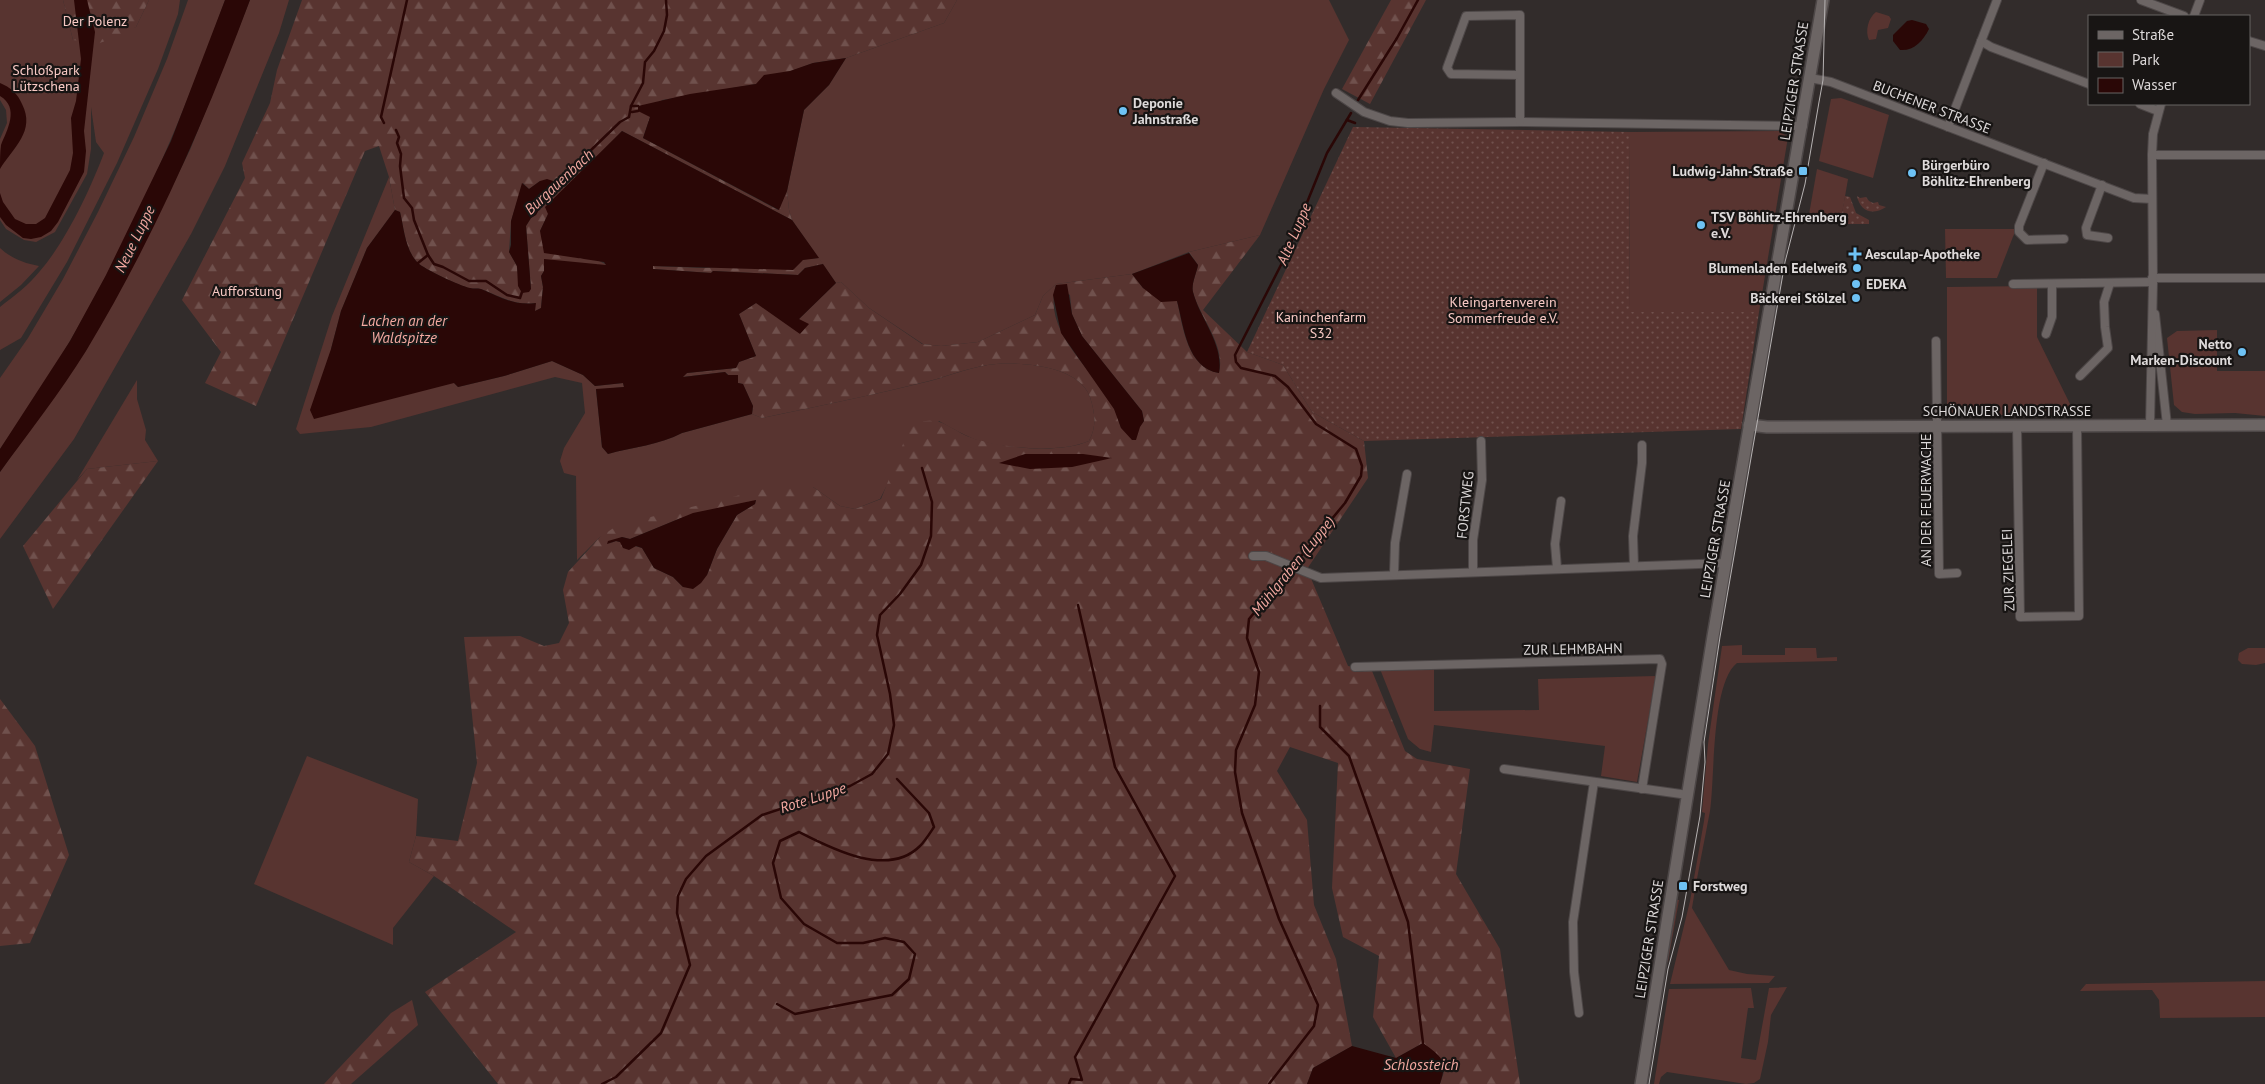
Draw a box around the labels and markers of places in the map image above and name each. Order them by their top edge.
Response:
place label: Deponie Jahnstraße [1132,94,1198,128]
marker: Deponie Jahnstraße [1117,105,1129,117]
place label: Bürgerbüro Böhlitz-Ehrenberg [1922,156,2031,190]
place label: Ludwig-Jahn-Straße [1672,162,1793,180]
marker: Ludwig-Jahn-Straße [1797,165,1809,177]
marker: Bürgerbüro Böhlitz-Ehrenberg [1906,167,1918,179]
place label: TSV Böhlitz-Ehrenberg e.V. [1711,208,1847,242]
marker: TSV Böhlitz-Ehrenberg e.V. [1695,219,1707,231]
place label: Aesculap-Apotheke [1865,245,1980,263]
marker: Aesculap-Apotheke [1849,248,1861,260]
place label: Blumenladen Edelweiß [1708,259,1847,277]
marker: Blumenladen Edelweiß [1851,262,1863,274]
place label: EDEKA [1866,275,1907,293]
marker: EDEKA [1850,278,1862,290]
place label: Bäckerei Stölzel [1750,289,1847,307]
marker: Bäckerei Stölzel [1850,292,1862,304]
place label: Netto Marken-Discount [2130,335,2232,369]
marker: Netto Marken-Discount [2236,346,2248,358]
place label: Forstweg [1693,877,1748,895]
marker: Forstweg [1677,880,1689,892]

